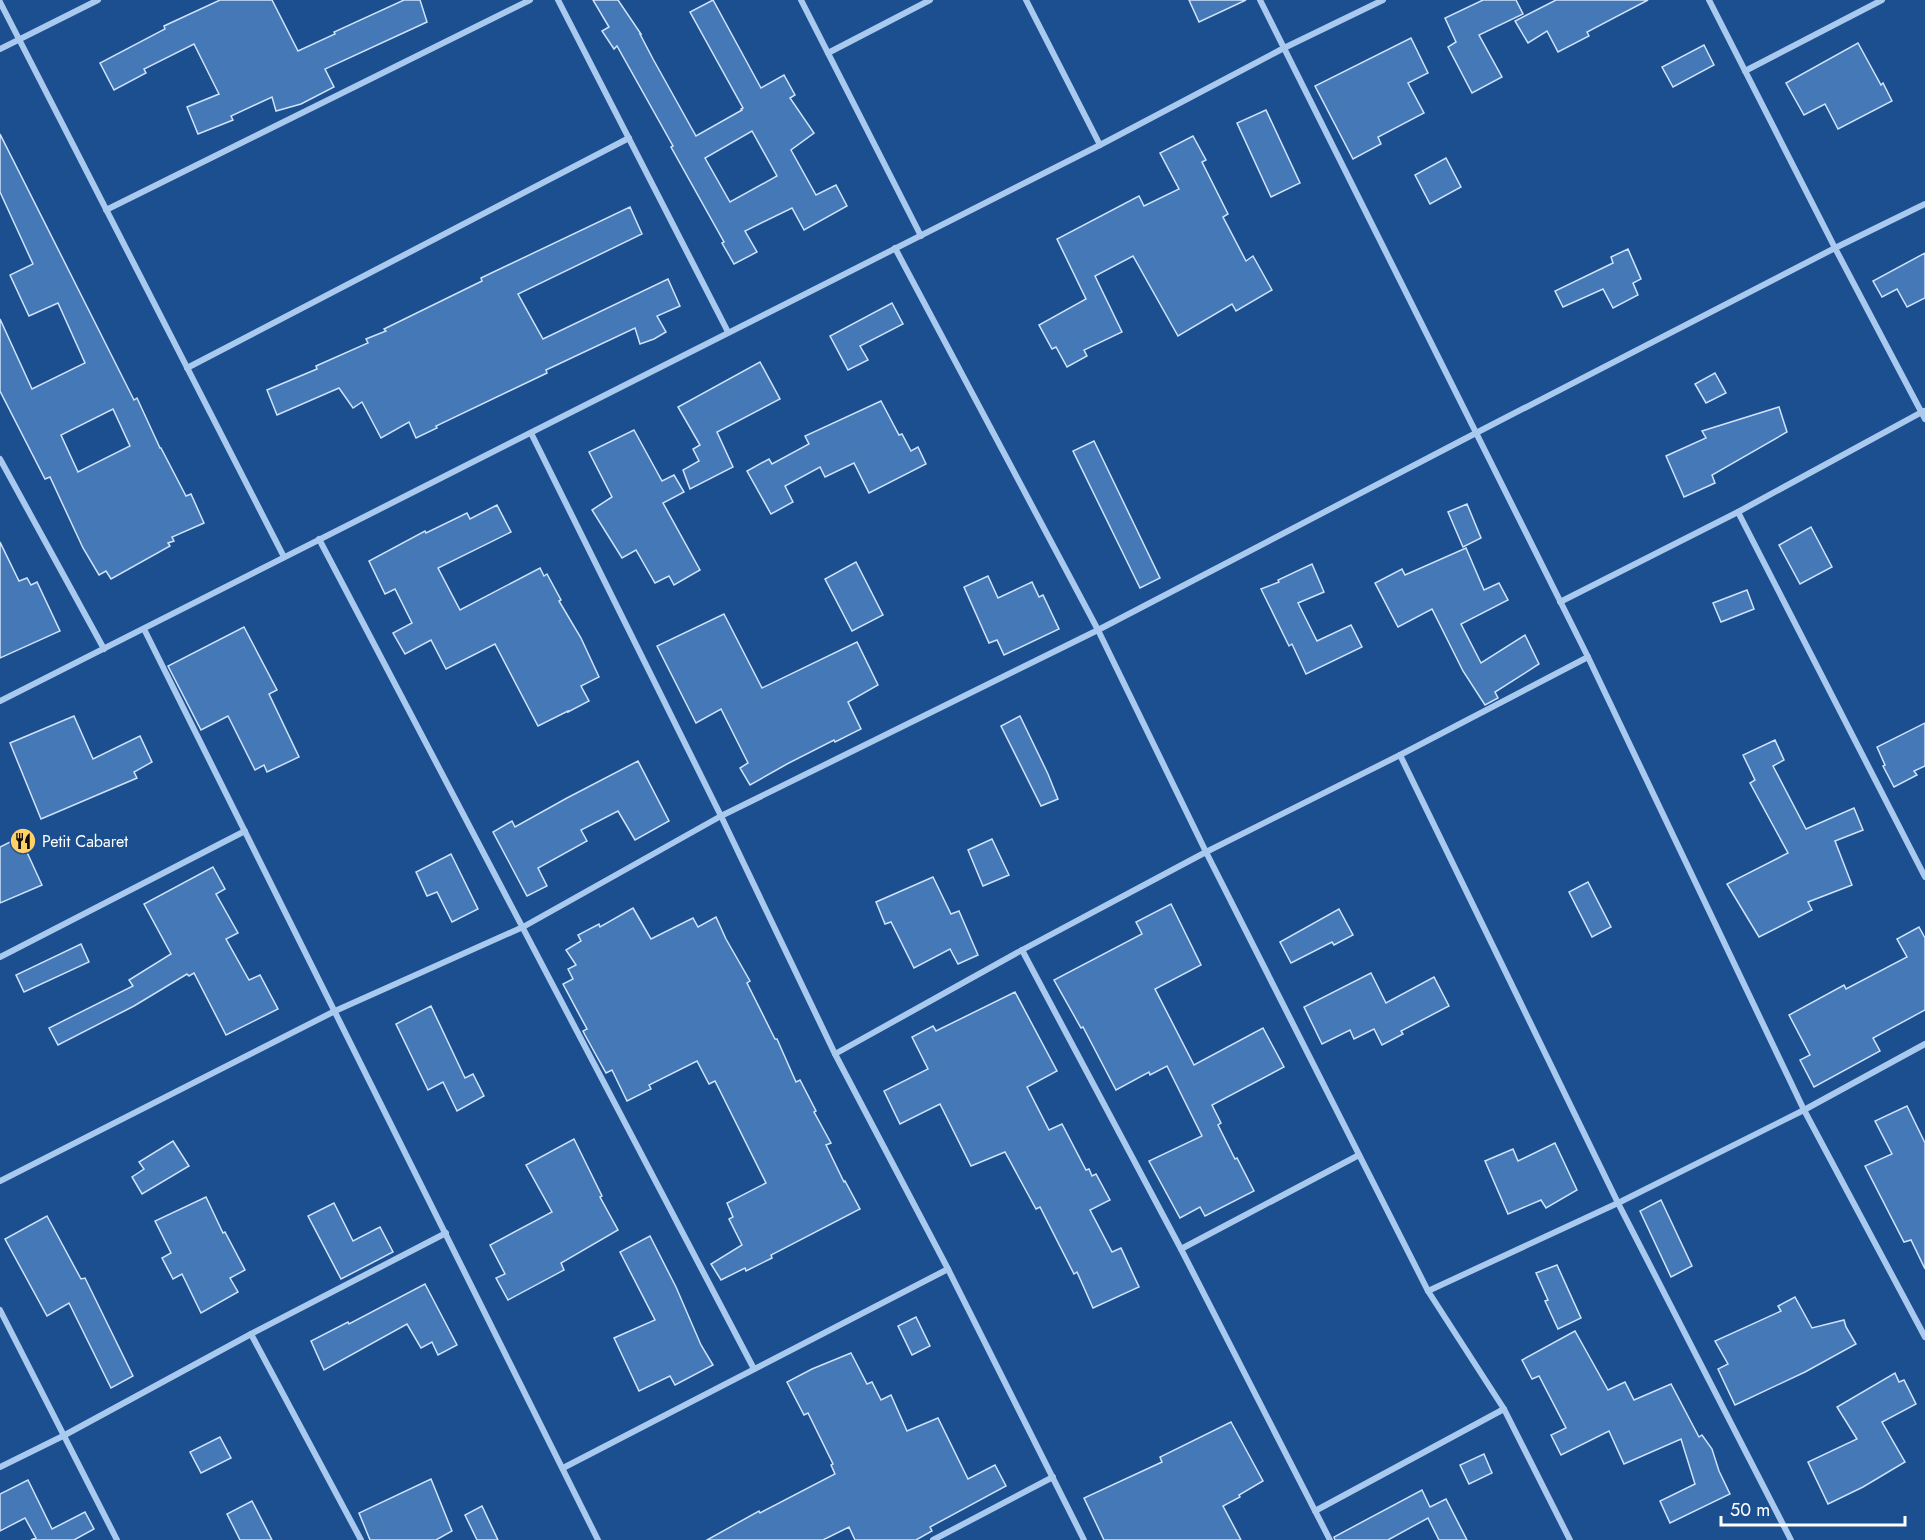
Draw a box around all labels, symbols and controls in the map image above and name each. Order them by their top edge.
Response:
restaurant icon: Petit Cabaret [8,826,38,856]
place label: Petit Cabaret [42,830,128,853]
scale bar [1721,1489,1906,1527]
text: 50 m [1730,1497,1770,1523]

